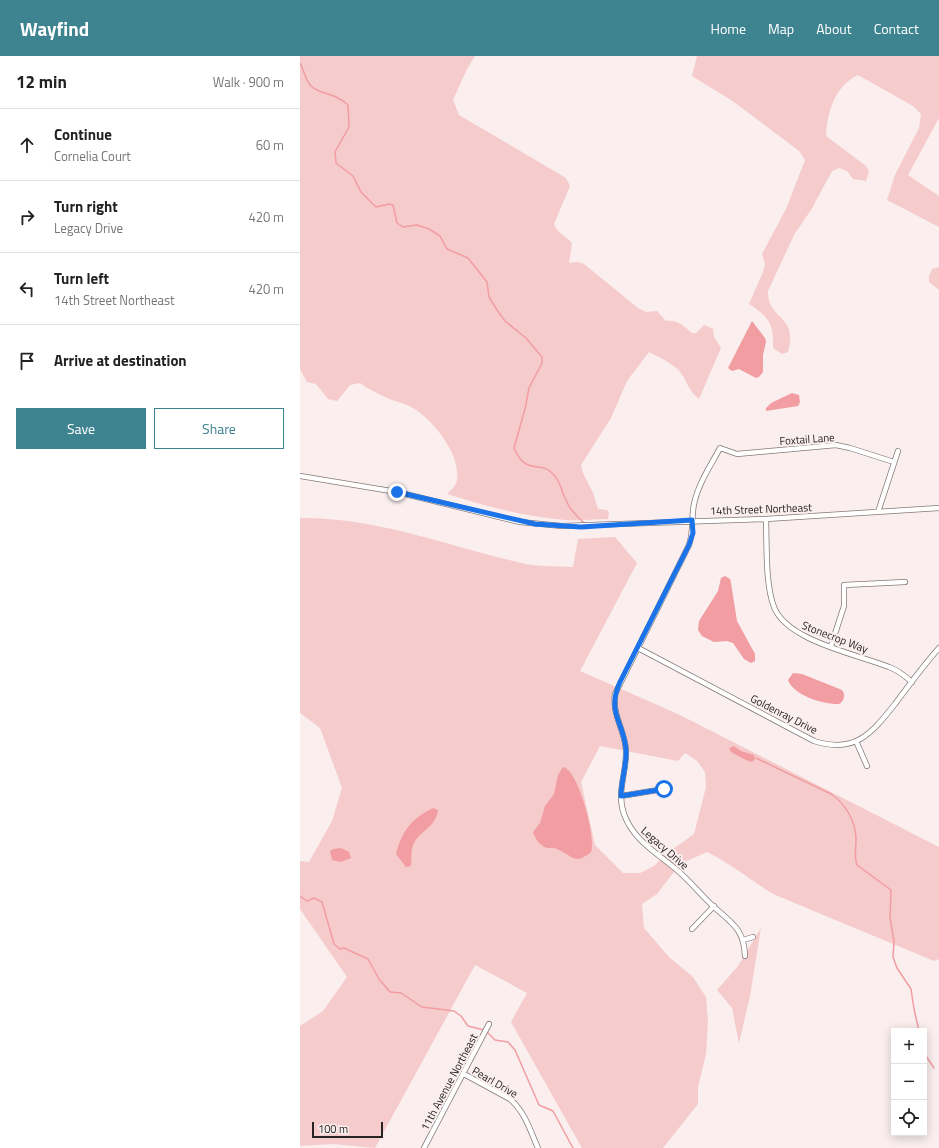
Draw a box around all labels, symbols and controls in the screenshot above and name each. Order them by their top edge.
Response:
text: Wayfind [20,14,89,43]
text: Home [711,18,746,39]
text: Map [768,18,794,39]
text: About [816,18,852,39]
text: Contact [874,18,919,39]
text: 12 min [16,69,67,95]
text: Walk · 900 m [213,72,284,92]
text: Continue [54,123,112,146]
icon: ahead [16,134,38,156]
text: 60 m [256,135,284,155]
text: Cornelia Court [54,146,131,166]
text: Turn right [54,195,118,218]
icon: right [16,206,38,228]
text: 420 m [248,207,284,227]
text: Legacy Drive [54,218,123,238]
text: Turn left [54,267,109,290]
icon: left [16,278,38,300]
text: 420 m [248,279,284,299]
text: 14th Street Northeast [54,290,175,310]
text: Arrive at destination [54,349,187,372]
icon: arrive [16,350,38,372]
button: Save [16,408,146,449]
button: Share [154,408,284,449]
street label: Foxtail Lane [779,429,836,449]
route end [388,483,406,501]
street label: 14th Street Northeast [710,499,812,519]
street label: Stonecrop Way [800,617,871,657]
street label: Goldenray Drive [748,690,821,738]
route start [655,780,673,798]
street label: Legacy Drive [638,823,693,874]
map controls [891,1028,927,1136]
button: + [891,1028,927,1064]
street label: 11th Avenue Northeast [417,1030,482,1133]
street label: Pearl Drive [469,1062,521,1102]
button: − [891,1064,927,1100]
button: locate [891,1100,927,1136]
scale bar [312,1120,383,1139]
text: 100 m [318,1121,348,1137]

